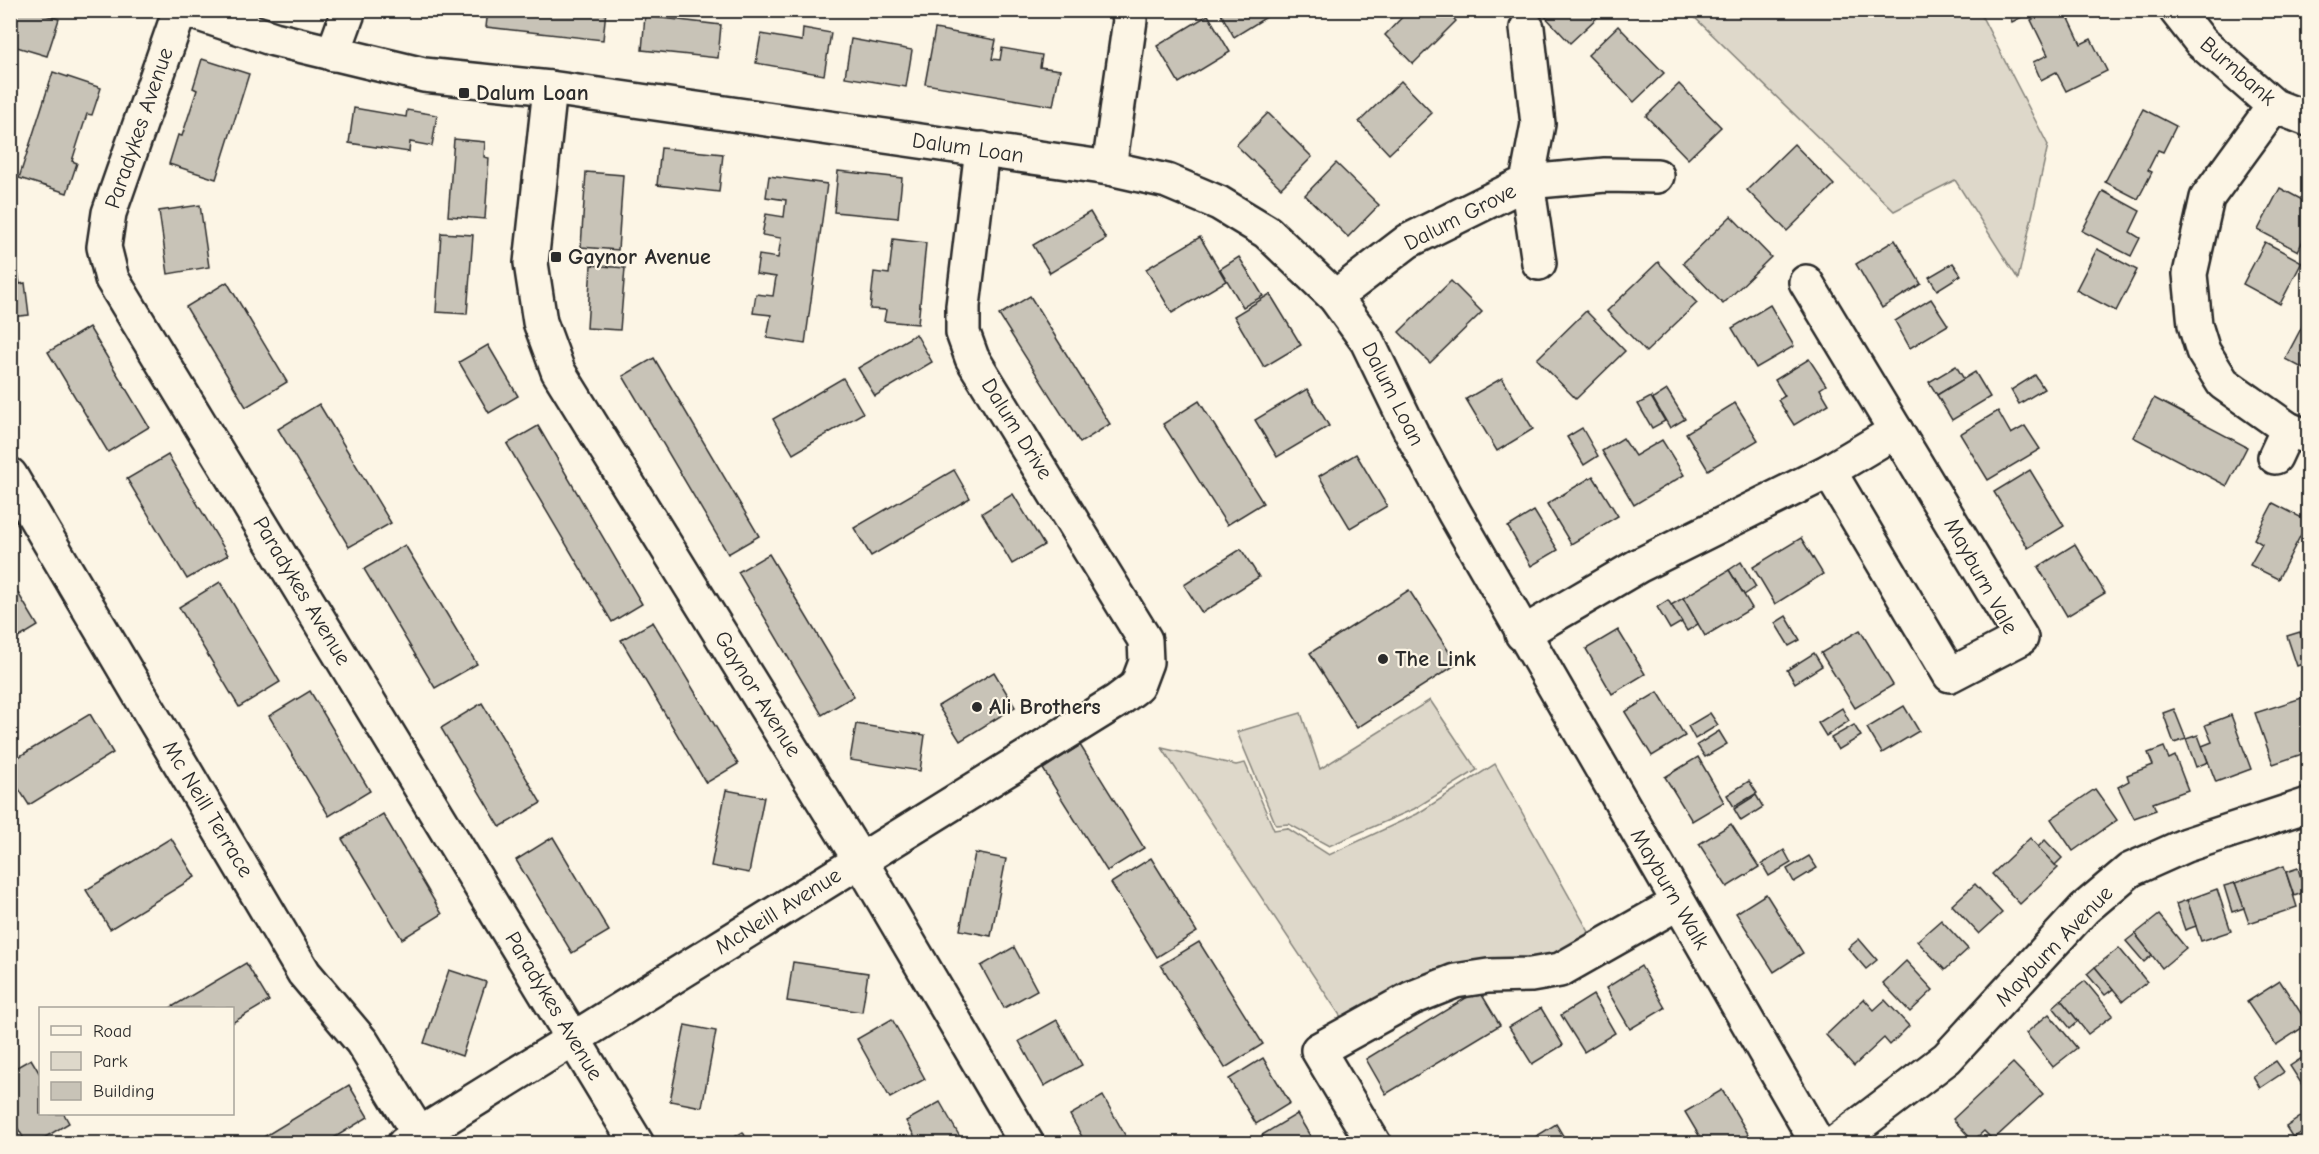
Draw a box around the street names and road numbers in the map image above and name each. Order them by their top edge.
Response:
street label: Burnbank [2195,31,2281,111]
street label: Paradykes Avenue [99,44,179,212]
street label: Dalum Loan [910,127,1026,169]
street label: Dalum Grove [1400,178,1520,256]
street label: Dalum Loan [1356,338,1430,450]
street label: Dalum Drive [976,374,1058,484]
street label: Paradykes Avenue [247,512,357,670]
street label: Mayburn Vale [1938,513,2024,639]
street label: Gaynor Avenue [709,626,807,762]
street label: Mc Neill Terrace [157,736,259,882]
street label: Mayburn Walk [1625,824,1715,954]
street label: McNeill Avenue [710,862,846,960]
street label: Mayburn Avenue [1990,880,2118,1012]
street label: Paradykes Avenue [499,927,609,1085]

